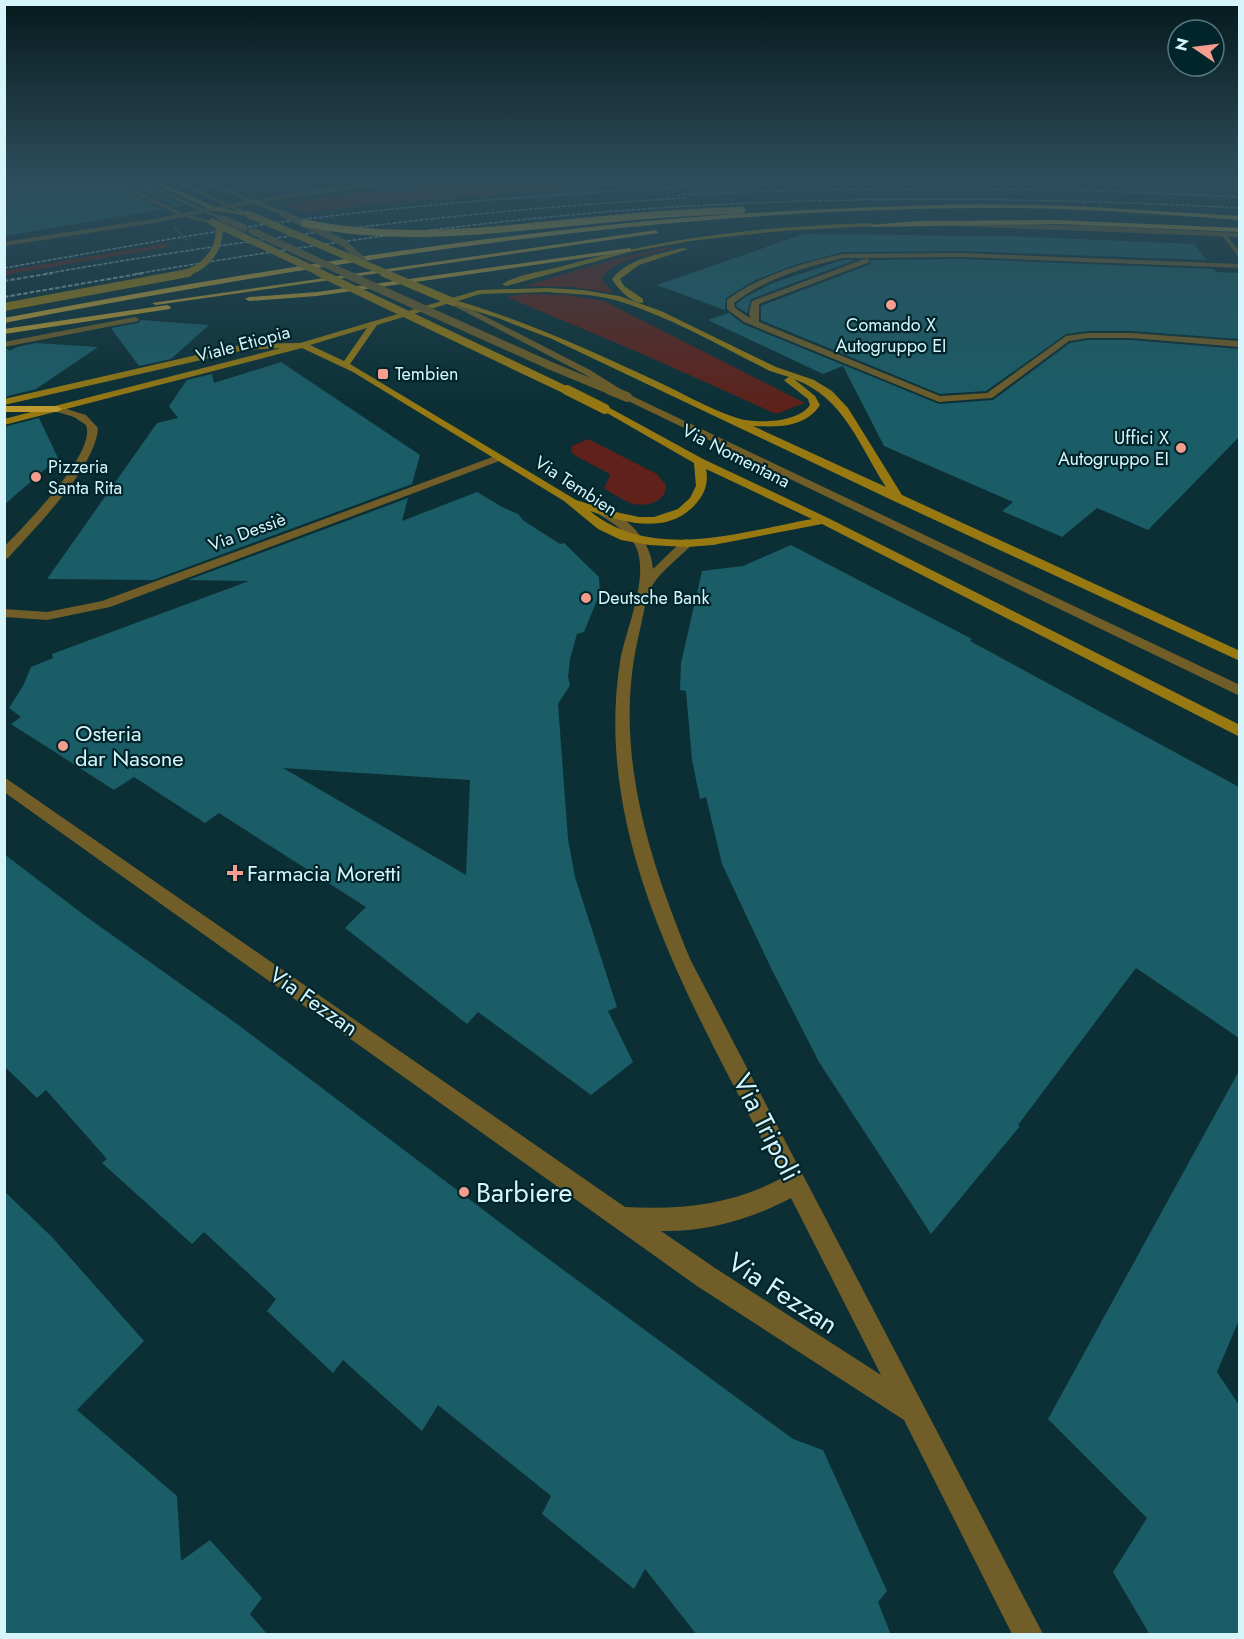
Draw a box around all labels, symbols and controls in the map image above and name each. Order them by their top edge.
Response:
north arrow [1166,18,1226,78]
text: N [1169,36,1195,53]
marker: Comando X Autogruppo EI [884,298,898,312]
place label: Comando X Autogruppo EI [835,312,947,359]
street label: Viale Etiopia [193,319,293,369]
place label: Tembien [395,361,459,387]
marker: Tembien [376,367,390,381]
street label: Via Nomentana [677,418,795,494]
place label: Uffici X Autogruppo EI [1058,425,1169,472]
marker: Uffici X Autogruppo EI [1174,441,1188,455]
street label: Via Tembien [529,449,623,523]
place label: Pizzeria Santa Rita [48,454,122,501]
marker: Pizzeria Santa Rita [29,470,43,484]
street label: Via Dessiè [205,506,289,558]
place label: Deutsche Bank [598,585,709,611]
marker: Deutsche Bank [579,591,593,605]
place label: Osteria dar Nasone [75,717,184,774]
marker: Osteria dar Nasone [56,739,70,753]
place label: Farmacia Moretti [247,857,401,889]
marker: Farmacia Moretti [228,866,242,880]
street label: Via Fezzan [263,959,365,1043]
street label: Via Tripoli [723,1066,811,1188]
place label: Barbiere [476,1173,572,1212]
marker: Barbiere [457,1185,471,1199]
street label: Via Fezzan [720,1243,846,1343]

